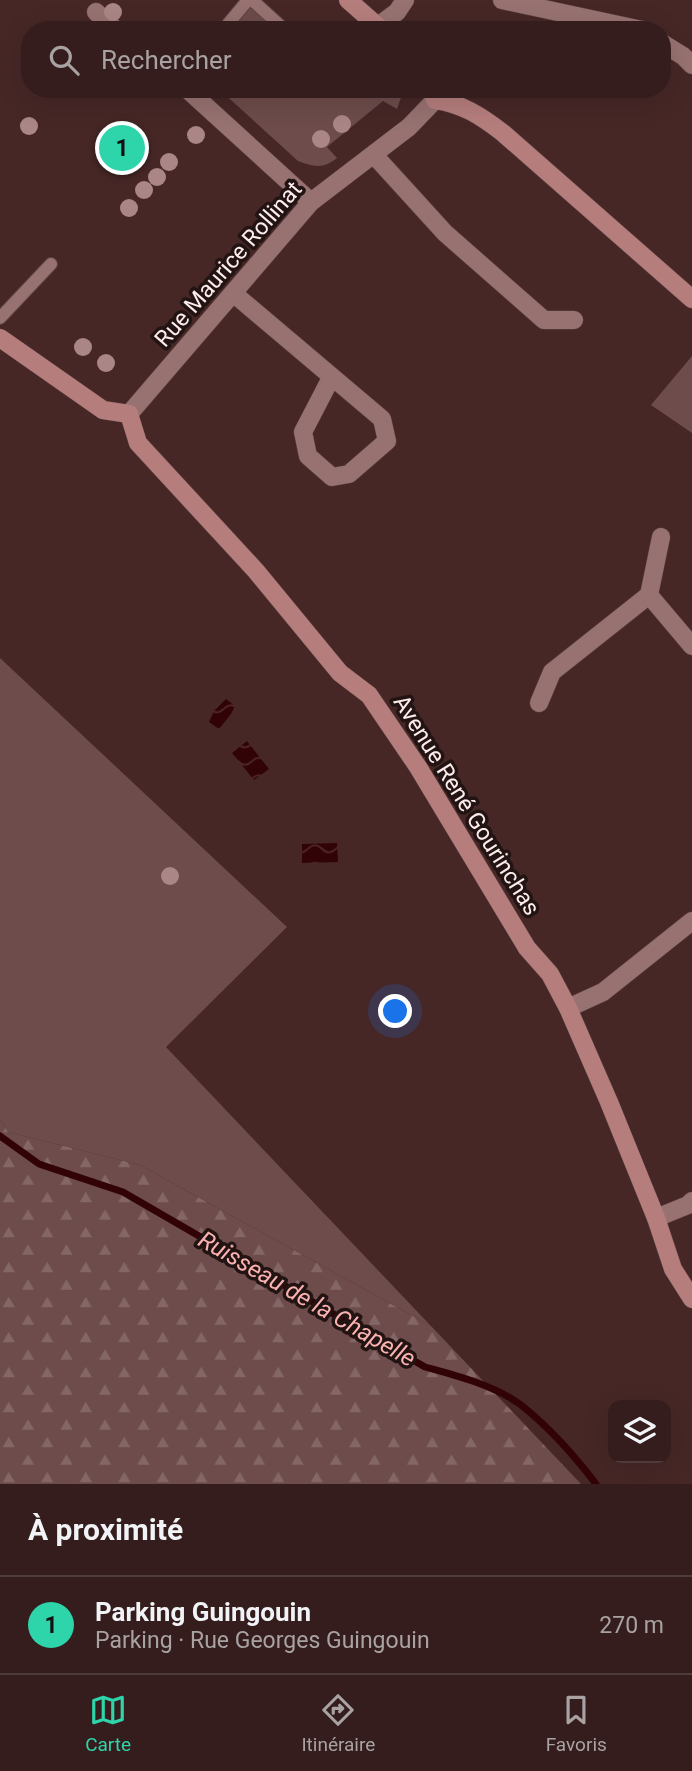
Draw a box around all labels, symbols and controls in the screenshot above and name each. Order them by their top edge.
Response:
search box [21,21,671,98]
icon: search [45,41,83,79]
text: Rechercher [101,45,232,75]
pin: 1 [99,122,145,174]
street label: Rue Maurice Rollinat [149,176,308,352]
street label: Avenue René Gourinchas [388,690,545,920]
your location [378,994,412,1028]
water label: Ruisseau de la Chapelle [194,1225,420,1373]
map controls [608,1400,671,1463]
button: layers [608,1400,671,1463]
text: À proximité [28,1512,183,1547]
text: Parking Guingouin [95,1597,311,1627]
text: 1 [44,1612,58,1639]
text: 270 m [599,1612,664,1639]
text: Parking · Rue Georges Guingouin [95,1627,430,1654]
tab: Carte [85,1691,131,1756]
tab: Itinéraire [301,1691,375,1756]
tab: Favoris [546,1691,607,1756]

